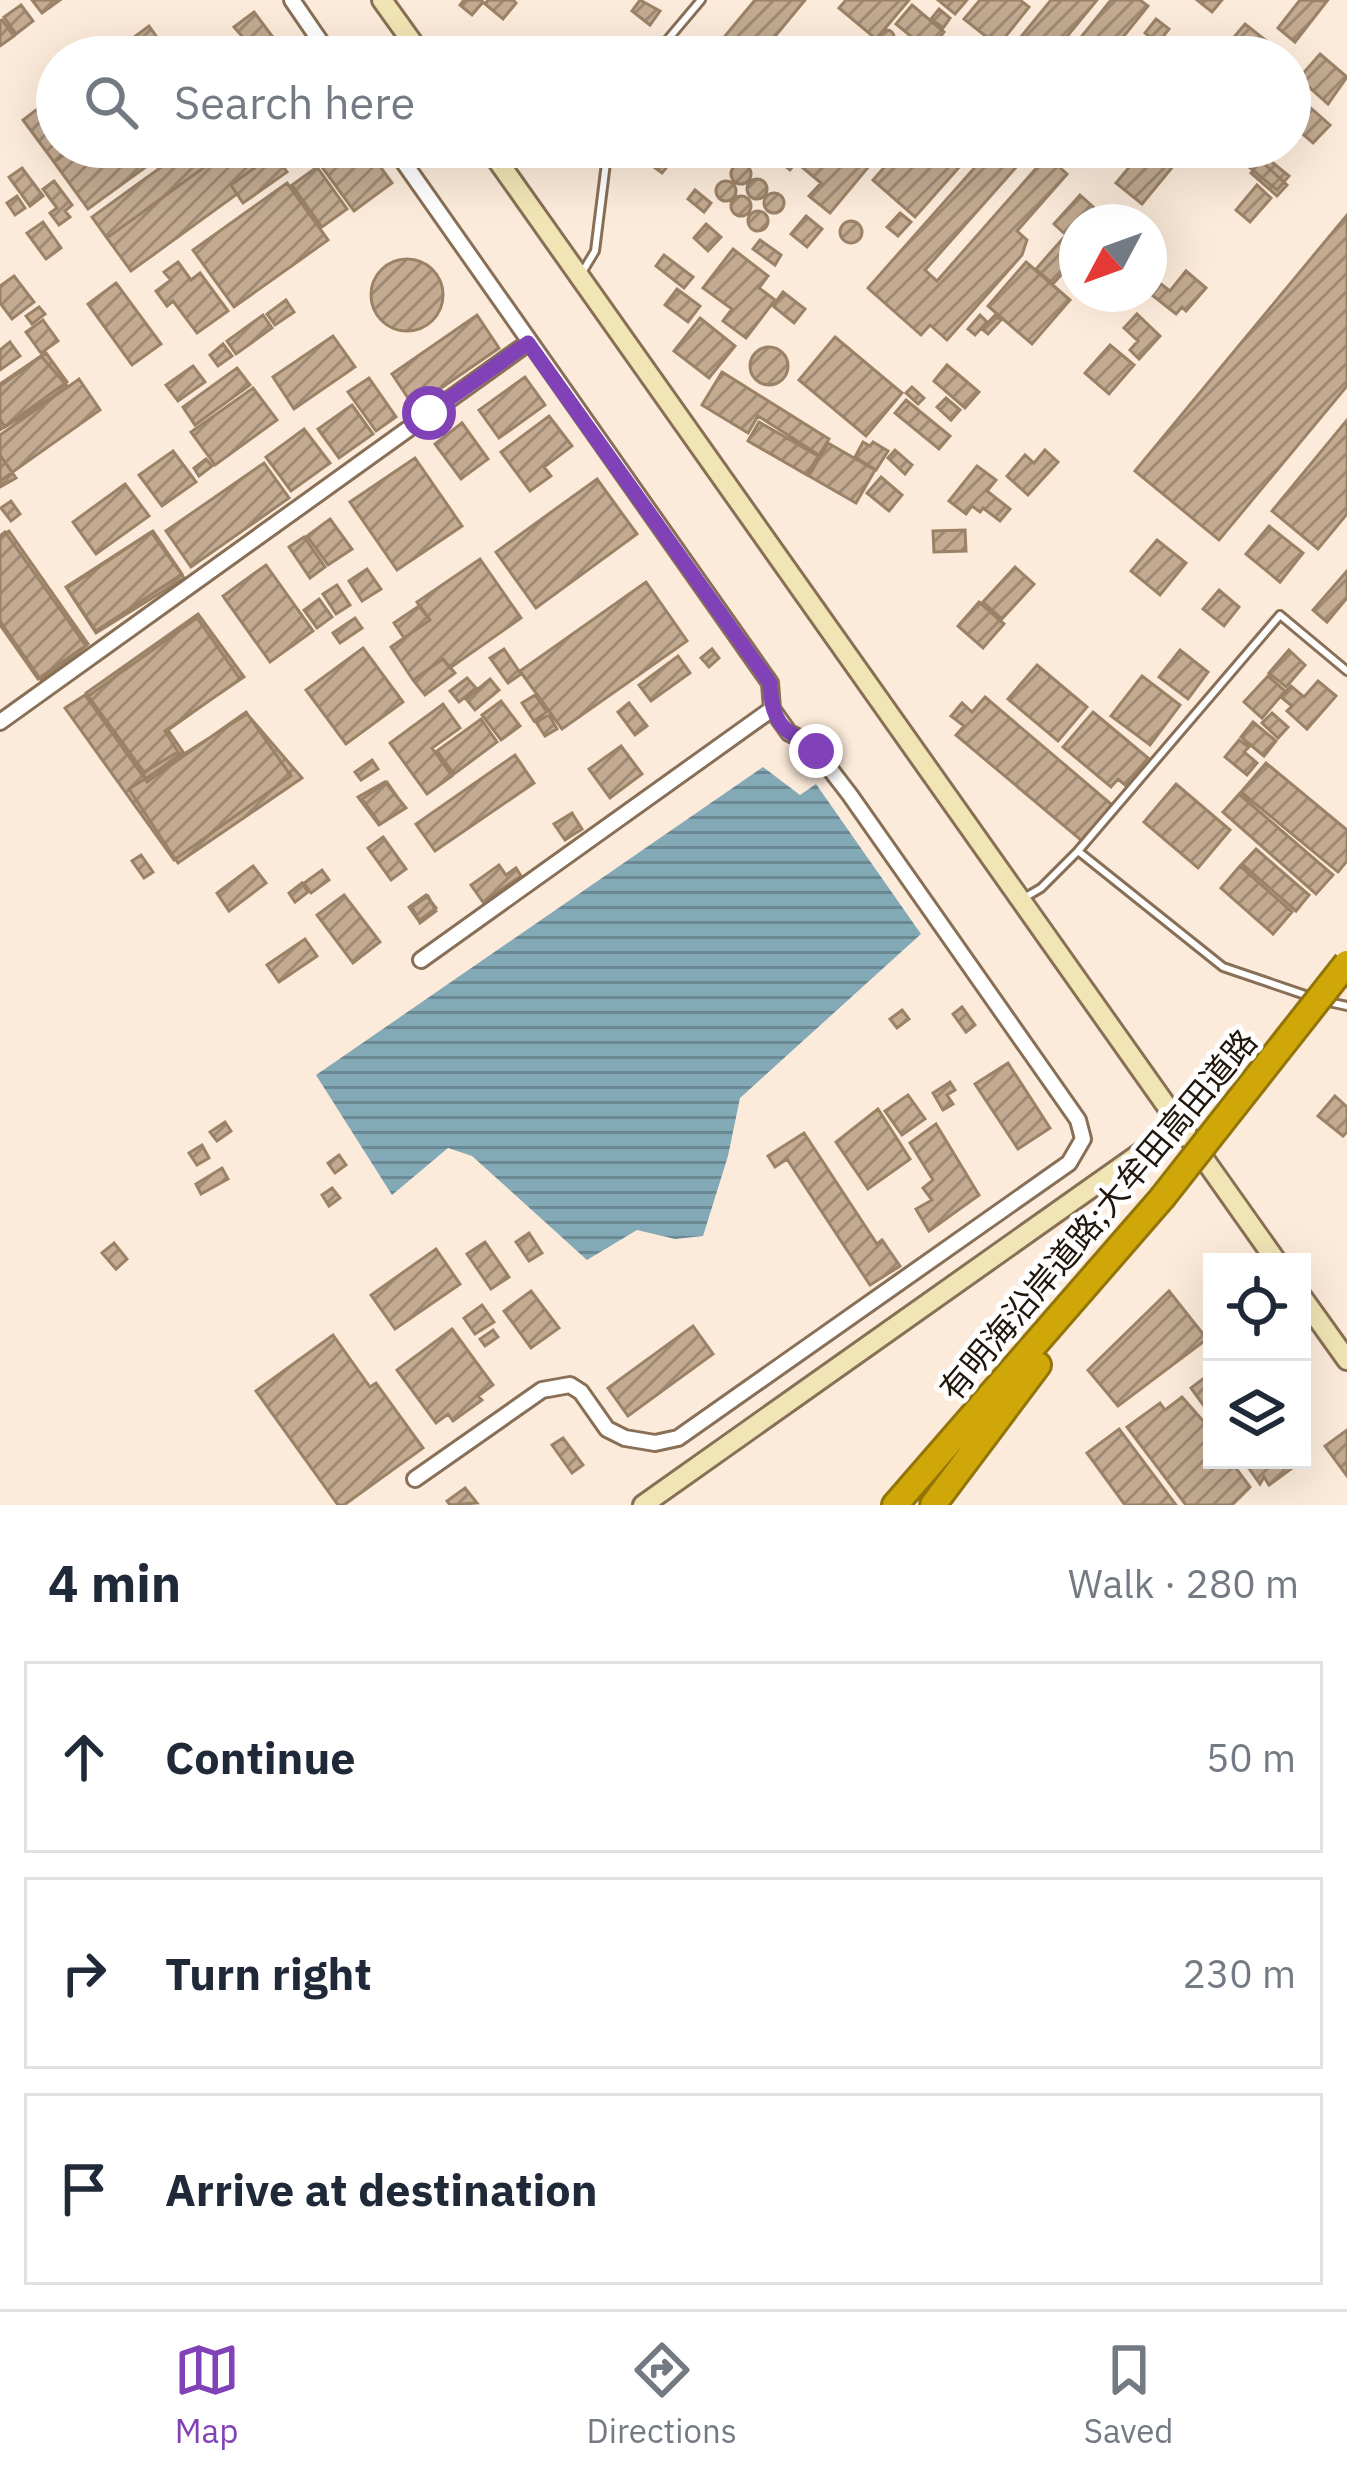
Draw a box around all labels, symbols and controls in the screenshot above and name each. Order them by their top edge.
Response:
search box [36,36,1311,168]
icon: search [78,69,144,135]
text: Search here [174,73,415,131]
north arrow [1059,204,1167,312]
route start [402,386,456,440]
route end [789,724,843,778]
street label: 有明海沿岸道路;大牟田高田道路 [930,1020,1266,1409]
map controls [1203,1253,1311,1469]
button: locate [1203,1253,1311,1361]
button: layers [1203,1361,1311,1469]
text: 4 min [48,1550,181,1616]
text: Walk · 280 m [1068,1558,1299,1609]
icon: ahead [51,1724,117,1790]
text: Continue [165,1728,356,1786]
text: 50 m [1206,1732,1296,1783]
icon: right [51,1940,117,2006]
text: Turn right [165,1944,372,2002]
text: 230 m [1183,1948,1296,1999]
icon: arrive [51,2156,117,2222]
text: Arrive at destination [165,2160,598,2218]
tab: Map [174,2337,240,2452]
tab: Directions [587,2337,737,2452]
tab: Saved [1084,2337,1173,2452]

